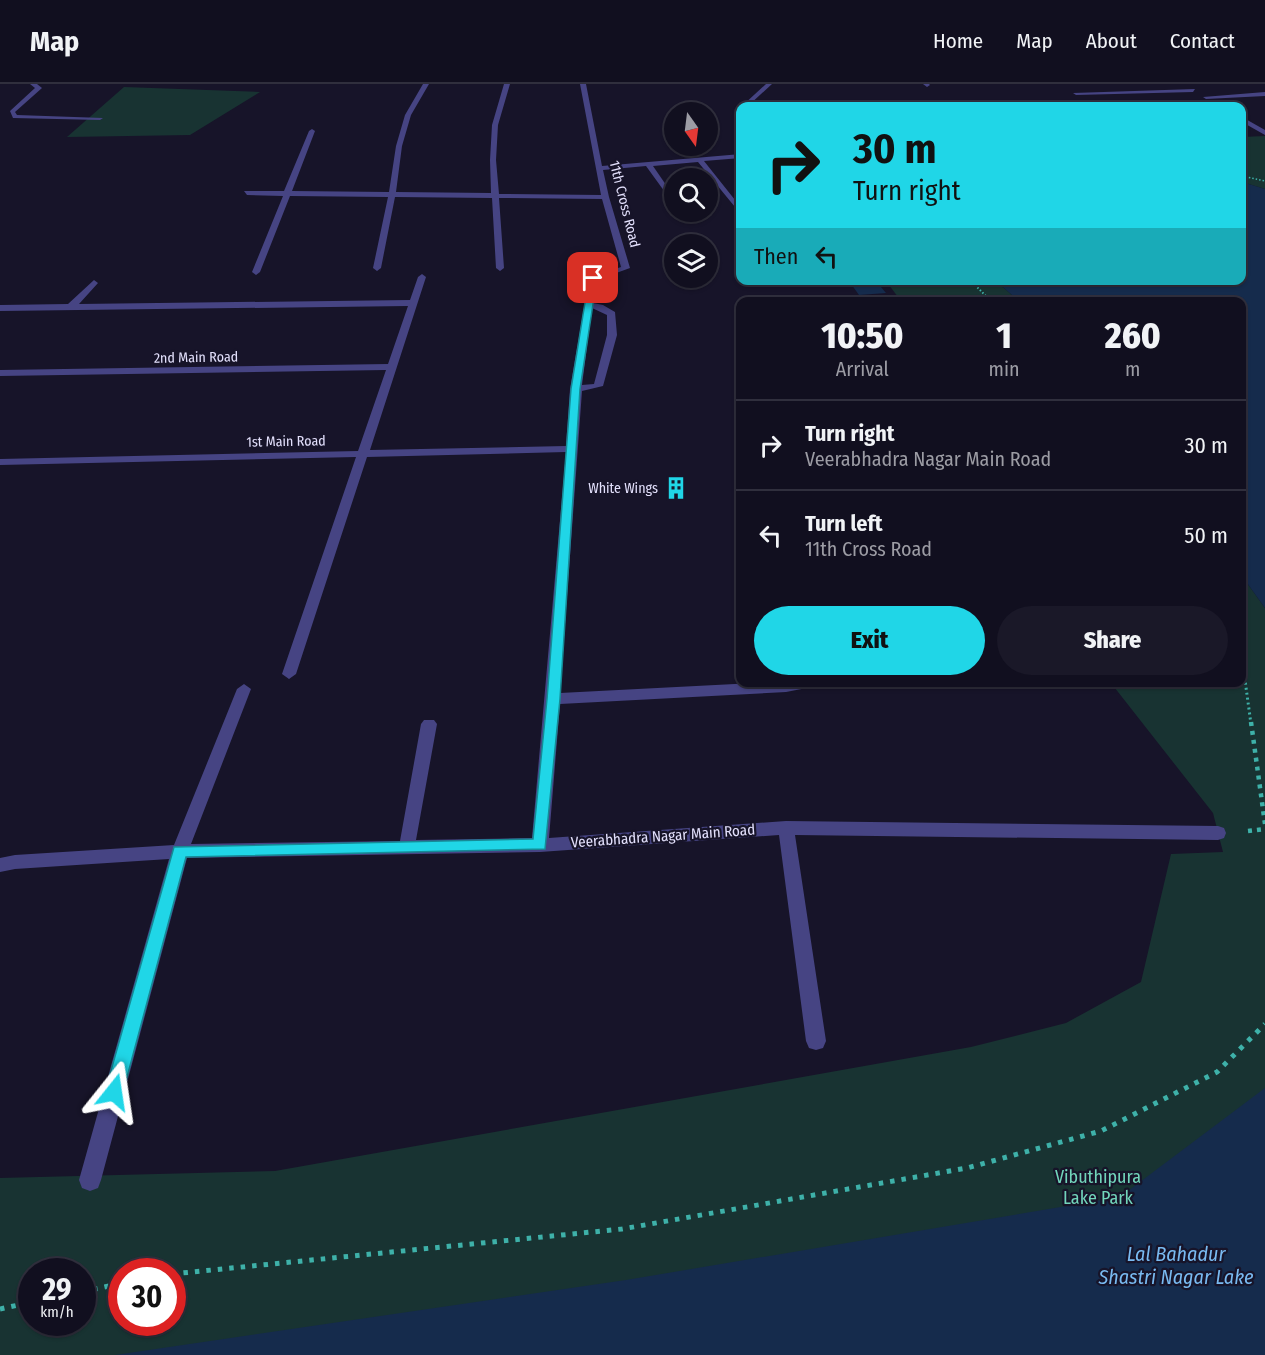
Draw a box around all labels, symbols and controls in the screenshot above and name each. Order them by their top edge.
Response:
text: Map [30,25,79,58]
text: Home [933,28,983,54]
text: Map [1016,28,1053,54]
text: About [1086,28,1137,54]
text: Contact [1170,28,1235,54]
north arrow [664,102,718,156]
map controls [664,102,718,288]
text: 30 m [853,124,937,174]
icon: right [754,126,832,204]
street label: 11th Cross Road [606,159,644,249]
button: search [664,168,718,222]
text: Turn right [853,175,961,207]
button: layers [664,234,718,288]
icon: left [810,240,843,273]
text: Then [754,243,798,270]
pin [567,252,618,303]
icon: arrive [576,261,609,294]
text: 10:50 [821,314,903,358]
text: 1 [996,314,1012,358]
text: 260 [1105,314,1161,358]
street label: 2nd Main Road [154,348,238,367]
text: Arrival [836,357,889,381]
text: min [989,357,1020,381]
text: m [1125,357,1140,381]
text: Turn right [805,420,894,447]
icon: right [754,429,787,462]
street label: 1st Main Road [246,432,326,451]
text: 30 m [1185,432,1228,459]
text: Veerabhadra Nagar Main Road [805,447,1051,471]
building icon: White Wings [663,475,689,501]
place label: White Wings [588,480,658,497]
text: Turn left [805,510,883,537]
icon: left [754,519,787,552]
text: 50 m [1184,522,1228,549]
text: 11th Cross Road [805,537,932,561]
button: Exit [754,606,985,675]
button: Share [997,606,1228,675]
street label: Veerabhadra Nagar Main Road [570,821,756,851]
position arrow [82,1060,146,1124]
park label: Vibuthipura Lake Park [1055,1166,1141,1209]
water label: Lal Bahadur Shastri Nagar Lake [1097,1242,1254,1289]
speed limit sign: 30 [108,1258,186,1336]
text: 29 [42,1272,72,1308]
text: km/h [40,1303,74,1321]

